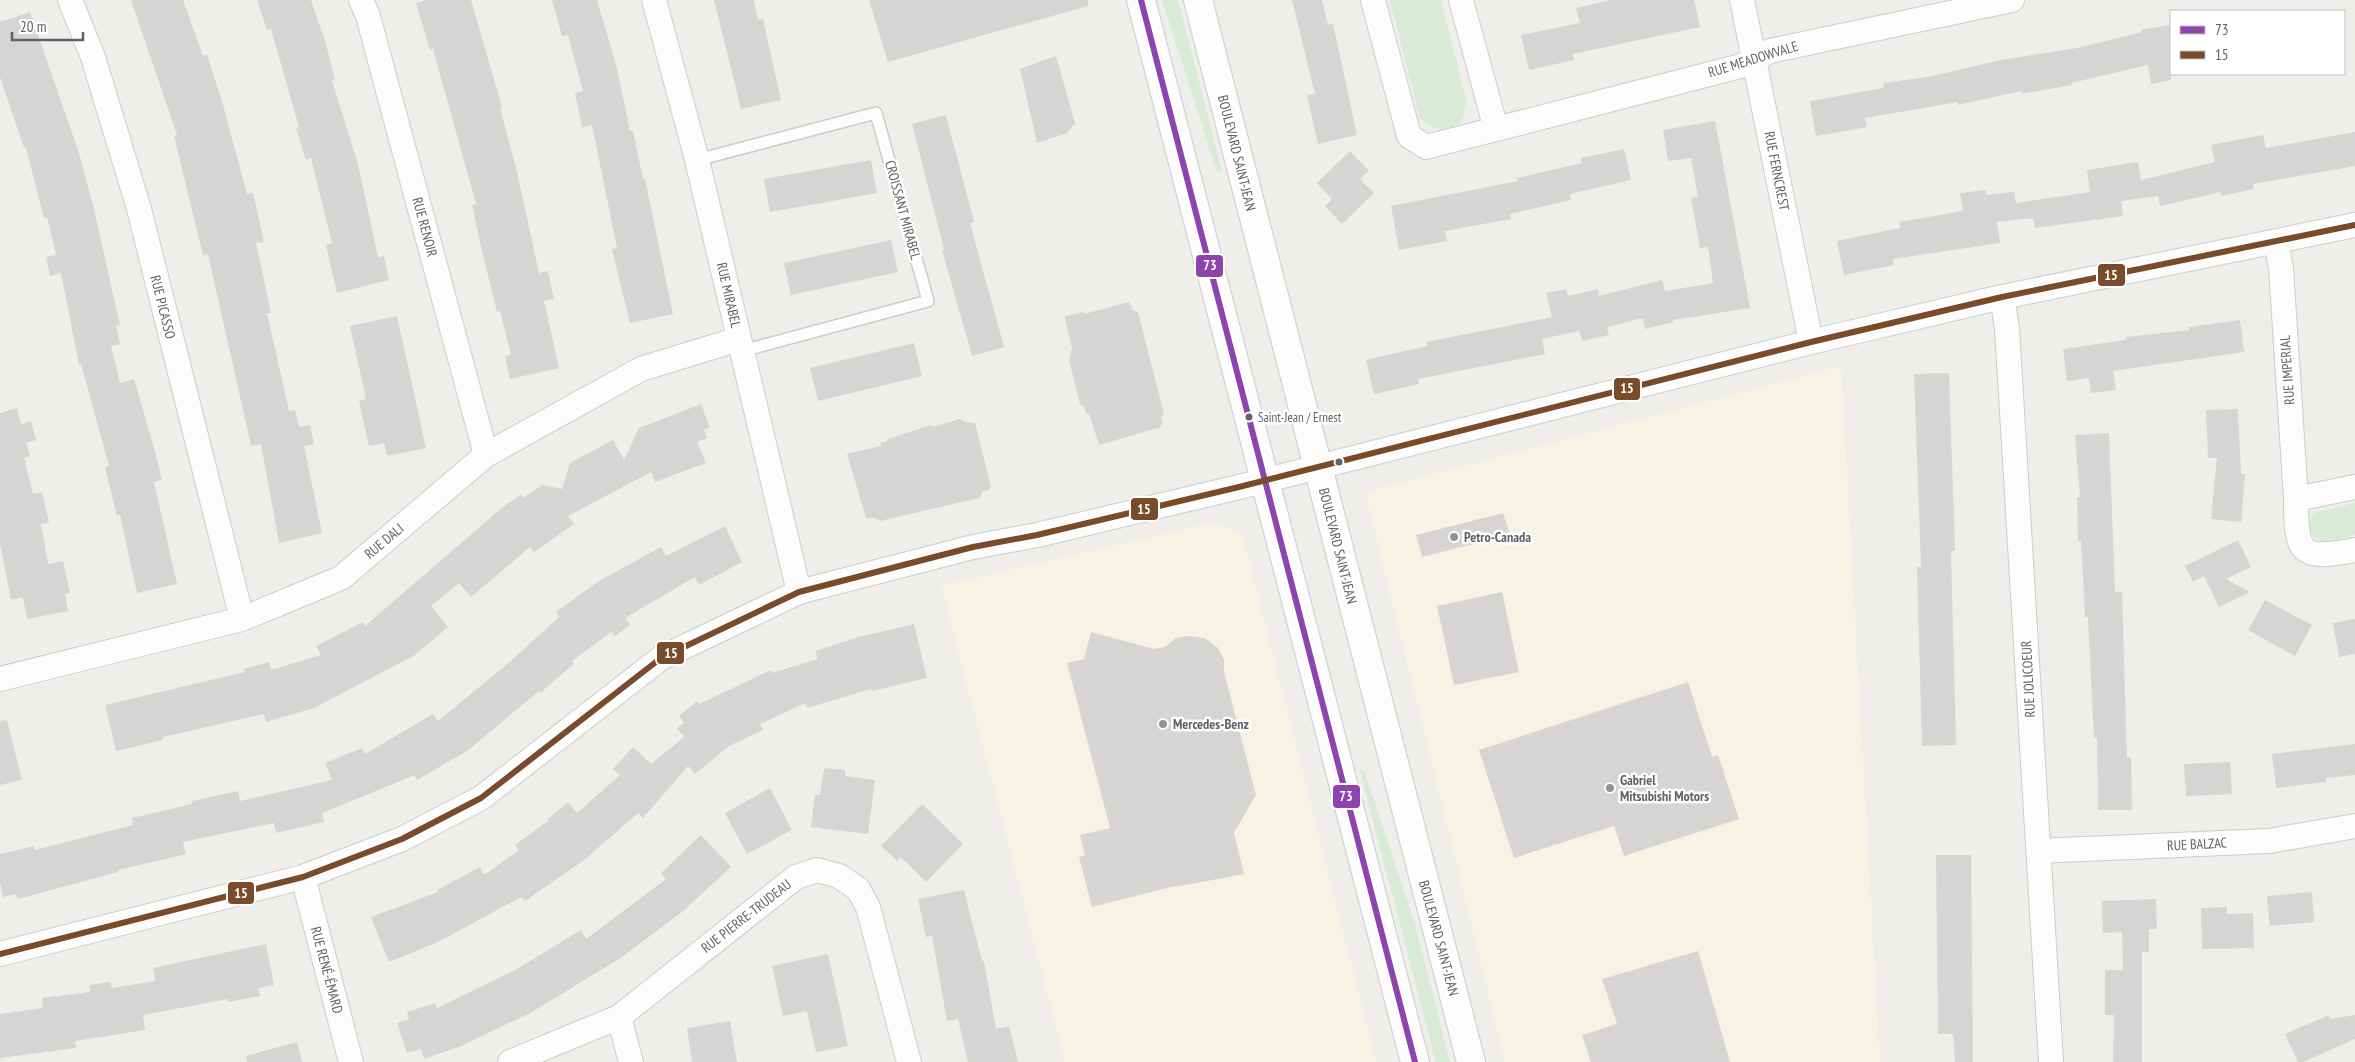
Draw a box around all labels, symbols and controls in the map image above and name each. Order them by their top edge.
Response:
scale bar [12,10,84,42]
legend [2170,10,2345,75]
text: 20 m [20,17,46,36]
text: 73 [2215,20,2229,39]
street label: RUE MEADOWVALE [1706,37,1800,81]
text: 15 [2215,45,2229,64]
street label: BOULEVARD SAINT-JEAN [1214,93,1260,213]
street label: RUE FERNCREST [1760,130,1794,213]
street label: CROISSANT MIRABEL [881,158,925,262]
street label: RUE RENOIR [408,195,442,259]
line badge: 73 [1195,254,1224,278]
text: 73 [1203,256,1217,274]
street label: RUE MIRABEL [713,261,745,330]
line badge: 15 [2097,263,2126,287]
text: 15 [2104,266,2118,284]
street label: RUE PICASSO [146,273,180,341]
street label: RUE IMPERIAL [2276,334,2298,405]
line badge: 15 [1613,377,1641,401]
text: 15 [1620,379,1634,397]
place label: Saint-Jean / Ernest [1258,409,1342,426]
marker: Saint-Jean / Ernest [1244,412,1254,422]
unlabelled marker [1334,457,1344,467]
street label: BOULEVARD SAINT-JEAN [1315,486,1361,606]
line badge: 15 [1130,497,1159,521]
text: 15 [1137,500,1151,518]
street label: RUE DALI [361,519,407,563]
place label: Petro-Canada [1464,528,1531,546]
marker: Petro-Canada [1448,531,1460,543]
street label: RUE JOLICOEUR [2017,640,2039,718]
line badge: 15 [656,641,685,665]
text: 15 [664,644,678,662]
place label: Mercedes-Benz [1173,715,1249,733]
marker: Mercedes-Benz [1157,718,1169,730]
place label: Gabriel Mitsubishi Motors [1620,771,1709,805]
marker: Gabriel Mitsubishi Motors [1604,782,1616,794]
line badge: 73 [1332,784,1361,809]
text: 73 [1339,787,1353,805]
street label: RUE BALZAC [2167,833,2228,855]
street label: RUE PIERRE-TRUDEAU [697,875,795,957]
street label: BOULEVARD SAINT-JEAN [1415,878,1463,998]
line badge: 15 [227,881,255,905]
text: 15 [234,884,248,902]
street label: RUE RENÉ-ÉMARD [307,925,347,1015]

